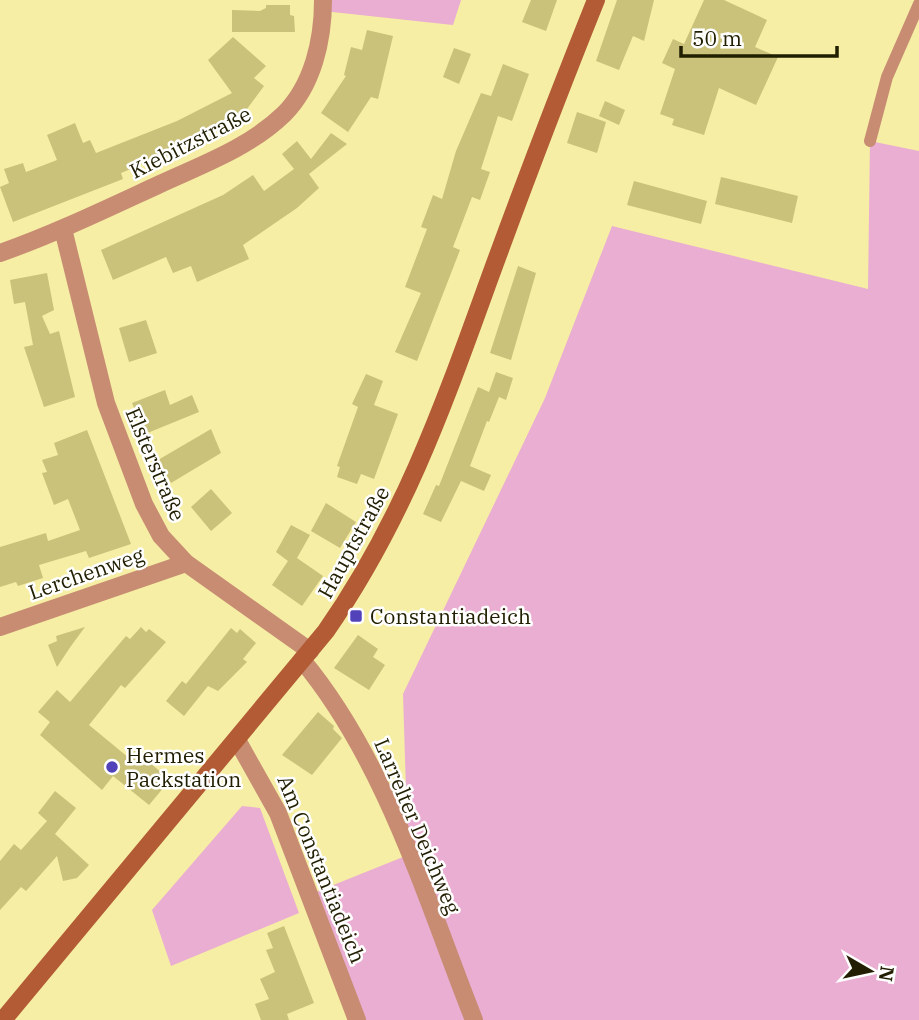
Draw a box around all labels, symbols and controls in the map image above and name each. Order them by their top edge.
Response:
scale bar [681,14,837,58]
text: 50 m [692,24,742,52]
street label: Kiebitzstraße [124,99,256,185]
street label: Elsterstraße [120,403,192,525]
street label: Hauptstraße [311,481,395,603]
street label: Lerchenweg [25,540,148,606]
place label: Constantiadeich [370,602,531,630]
marker: Constantiadeich [348,608,364,624]
street label: Larrelter Deichweg [368,734,468,919]
place label: Hermes Packstation [126,741,241,793]
marker: Hermes Packstation [104,759,120,775]
street label: Am Constantiadeich [271,771,373,967]
north arrow [835,936,905,1006]
text: N [874,964,900,983]

